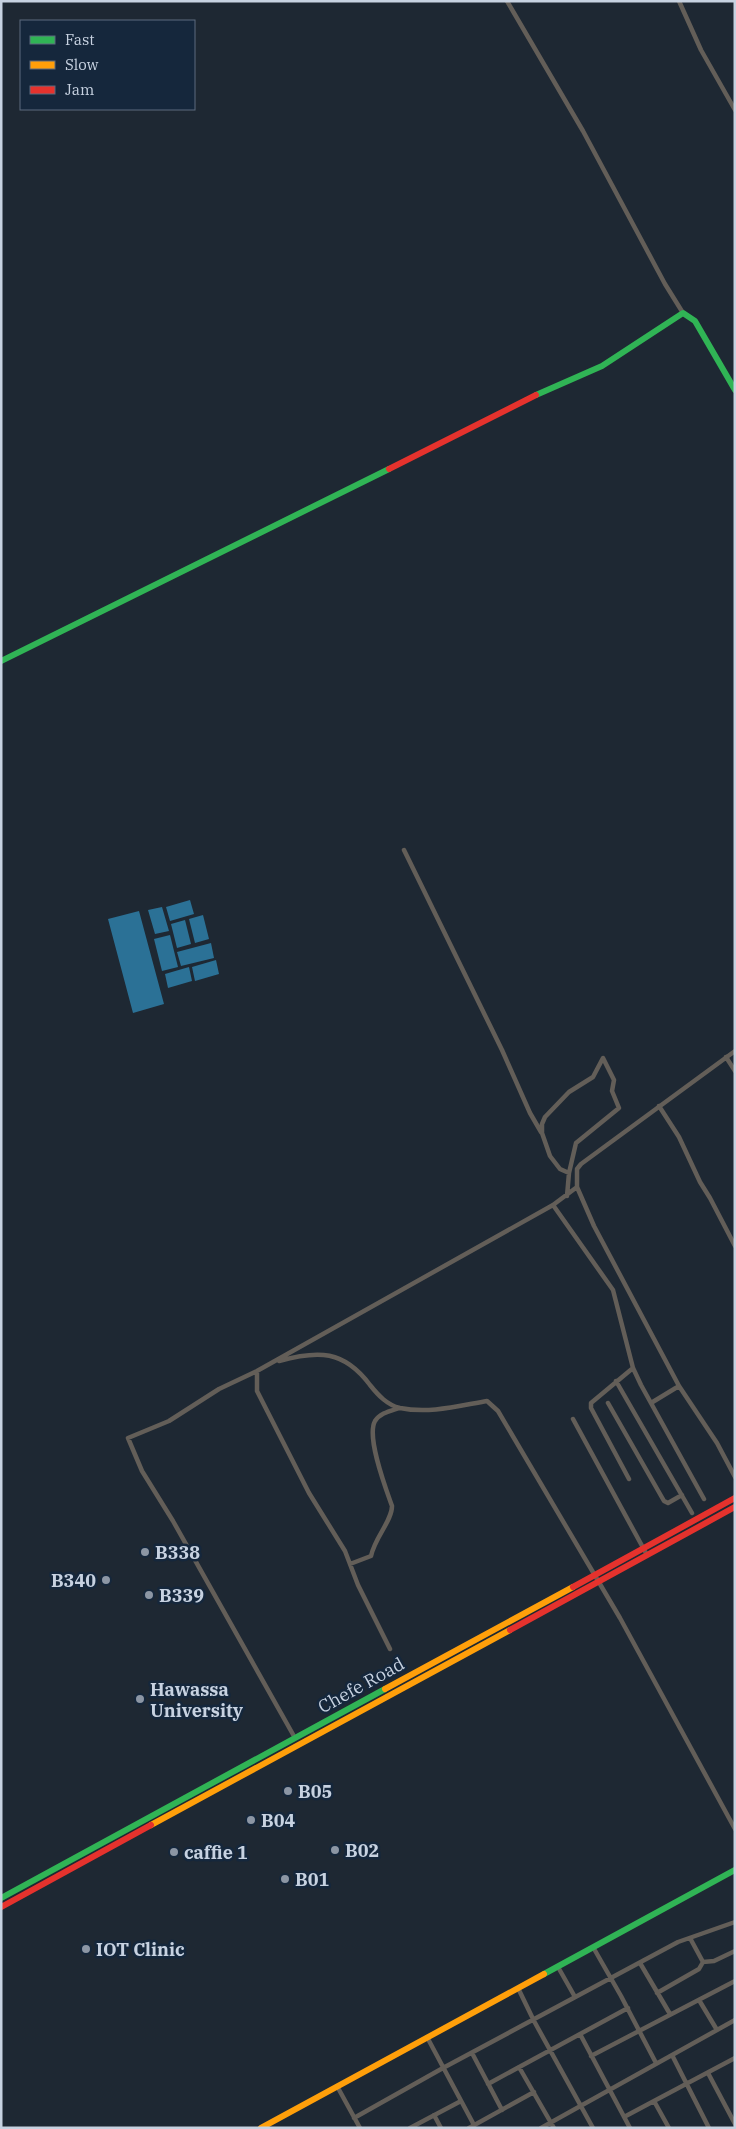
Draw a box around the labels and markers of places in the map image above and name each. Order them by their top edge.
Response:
place label: B338 [155,1541,200,1564]
marker: B338 [139,1546,151,1558]
place label: B340 [51,1569,96,1592]
marker: B340 [100,1574,112,1586]
place label: B339 [159,1584,204,1607]
marker: B339 [143,1589,155,1601]
place label: Hawassa University [150,1678,244,1722]
marker: Hawassa University [134,1693,146,1705]
place label: B05 [298,1780,332,1803]
marker: B05 [282,1785,294,1797]
place label: B04 [261,1809,295,1832]
marker: B04 [245,1814,257,1826]
place label: B02 [345,1839,379,1862]
place label: caffie 1 [184,1841,248,1864]
marker: B02 [329,1844,341,1856]
marker: caffie 1 [168,1846,180,1858]
place label: B01 [295,1868,329,1891]
marker: B01 [279,1873,291,1885]
place label: IOT Clinic [96,1938,185,1961]
marker: IOT Clinic [80,1943,92,1955]

